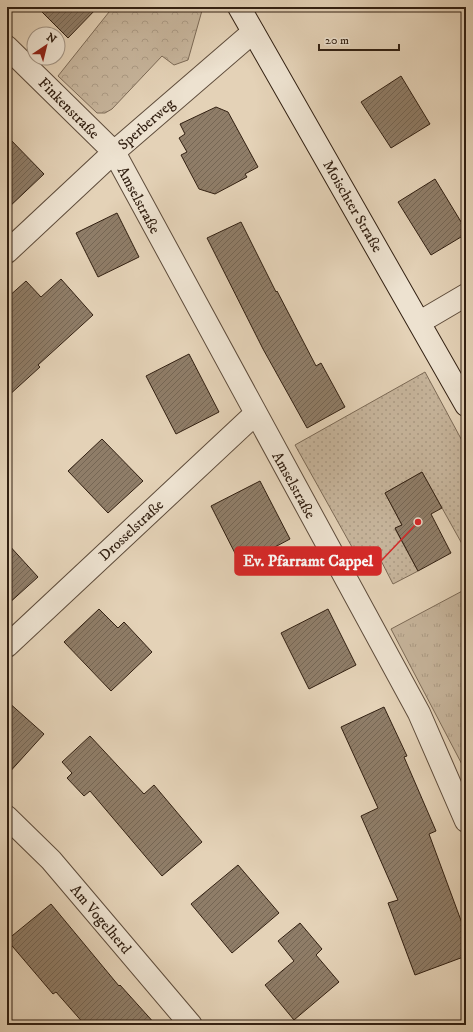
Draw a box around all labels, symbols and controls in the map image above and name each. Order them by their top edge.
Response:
north arrow [26,26,66,66]
scale bar [319,26,399,52]
text: N [43,30,59,47]
text: 20 m [325,33,349,48]
street label: Finkenstraße [34,74,103,143]
street label: Sperberweg [114,94,179,154]
street label: Moischter Straße [318,157,387,256]
street label: Amselstraße [113,163,164,237]
street label: Amselstraße [267,448,320,522]
street label: Drosselstraße [95,496,168,565]
callout: Ev. Pfarramt Cappel [235,547,381,575]
text: Ev. Pfarramt Cappel [243,551,374,571]
street label: Am Vogelherd [66,881,136,958]

